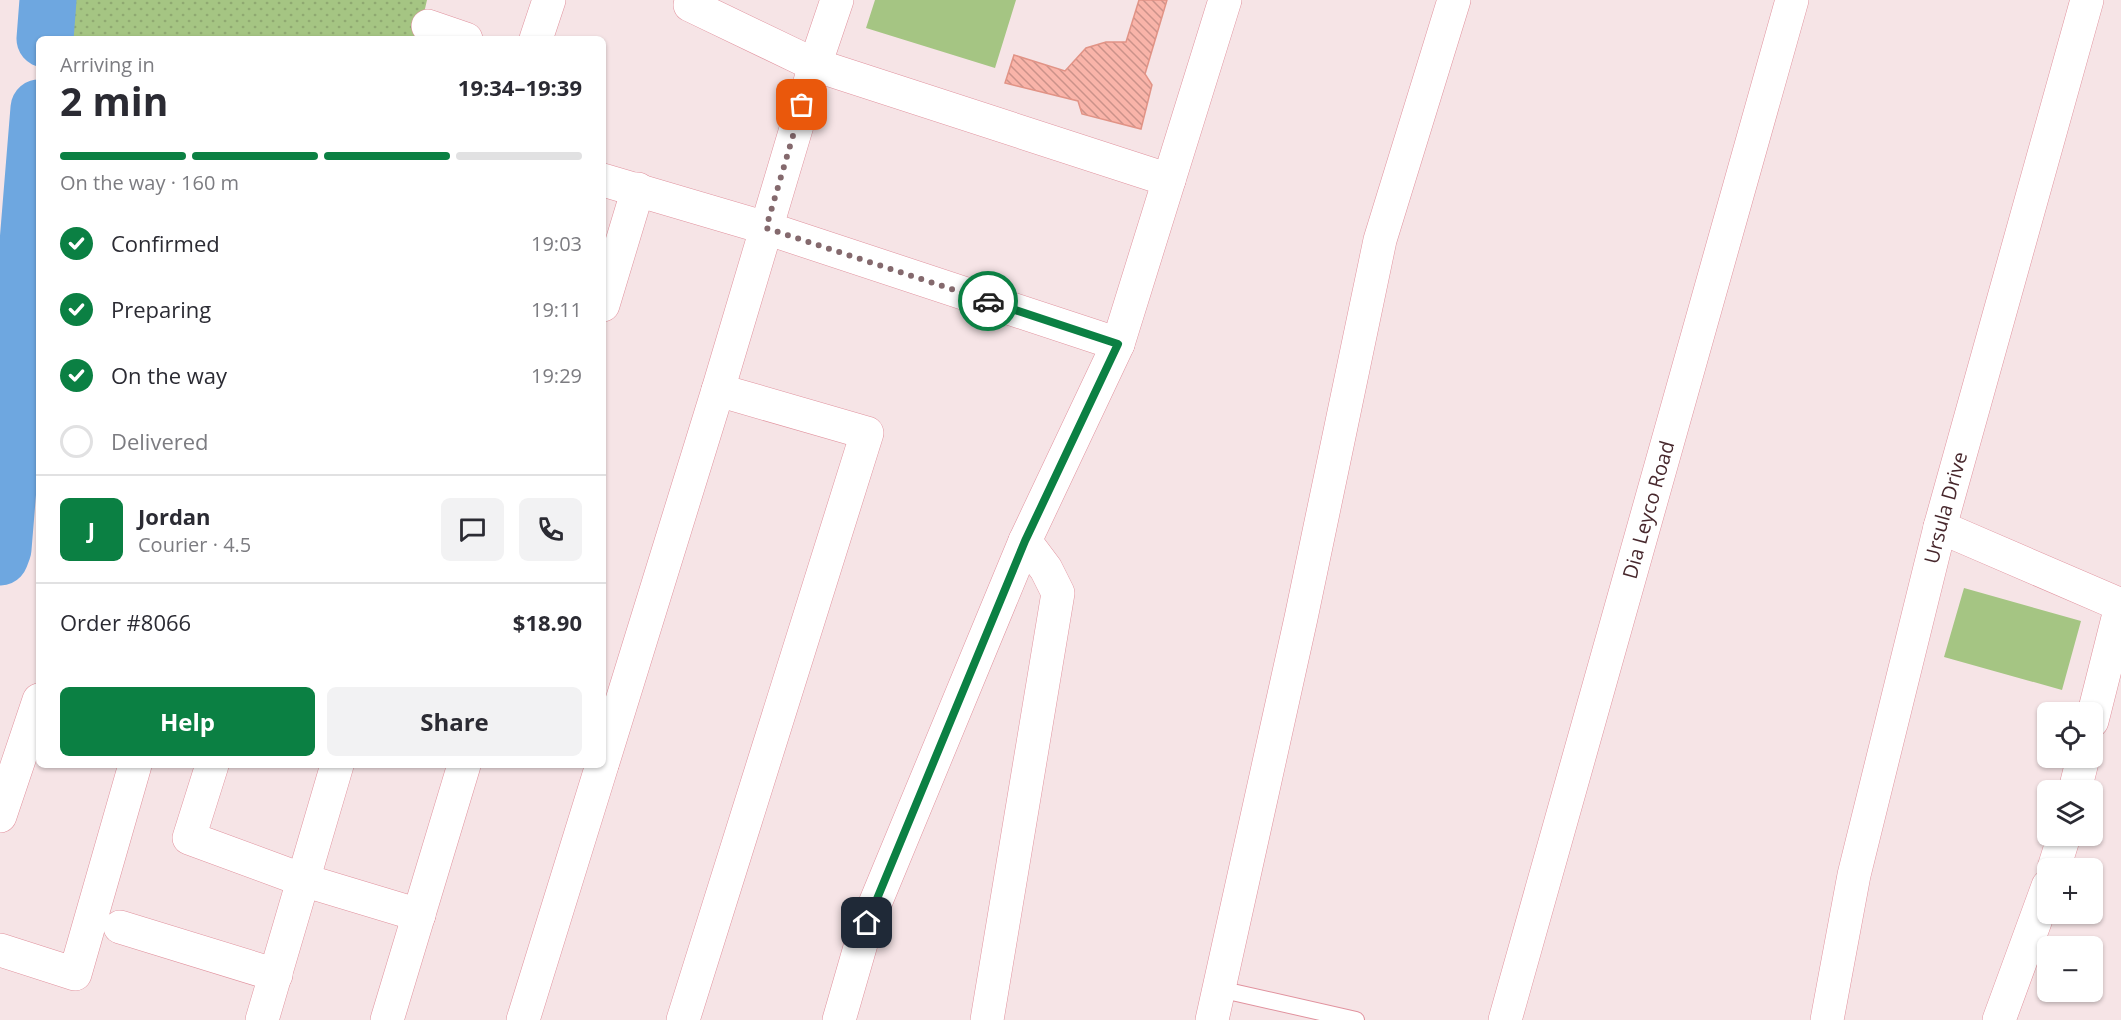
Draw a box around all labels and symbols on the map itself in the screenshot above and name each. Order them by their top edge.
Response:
pin [776,79,827,130]
courier [958,271,1018,331]
street label: Dia Leyco Road [1616,438,1680,582]
street label: Ursula Drive [1917,449,1973,566]
pin [841,897,892,948]

